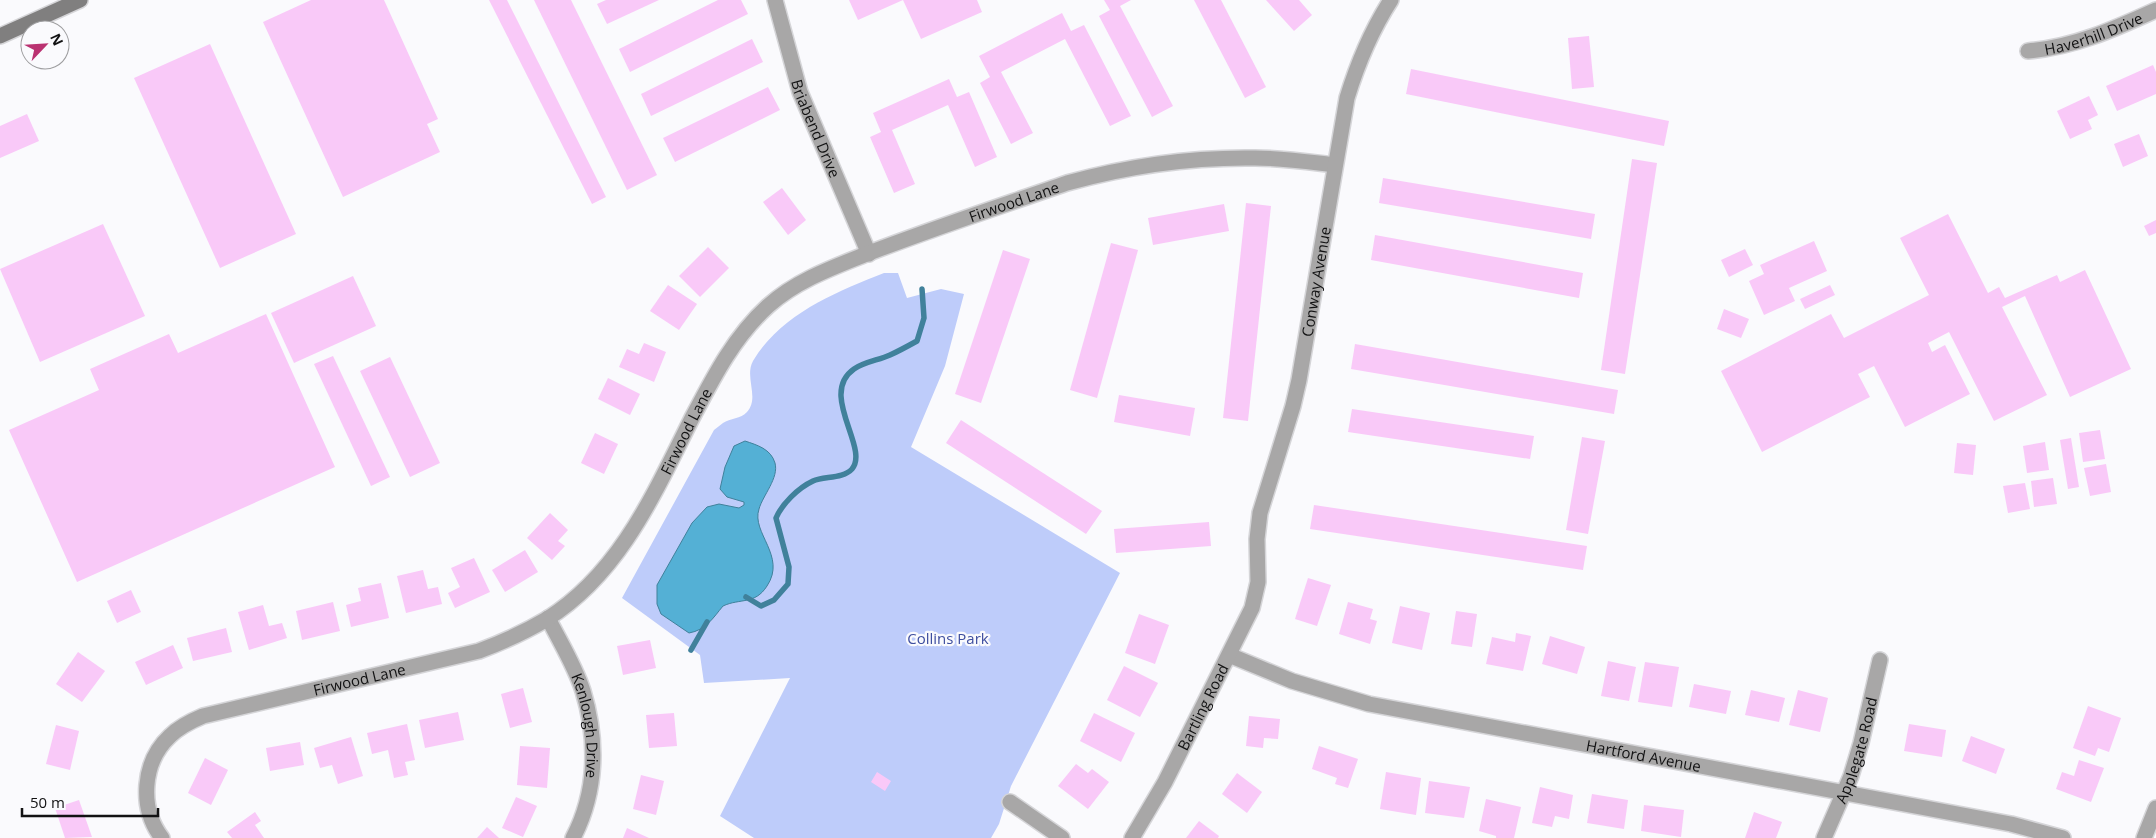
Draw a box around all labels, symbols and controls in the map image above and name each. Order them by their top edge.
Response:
street label: Haverhill Drive [2043,7,2146,59]
north arrow [20,20,70,70]
text: N [46,30,68,48]
street label: Briabend Drive [787,77,845,181]
street label: Firwood Lane [966,177,1062,226]
street label: Conway Avenue [1297,225,1335,338]
street label: Firwood Lane [656,384,716,478]
park label: Collins Park [907,628,989,648]
street label: Firwood Lane [311,659,407,700]
street label: Bartling Road [1173,660,1233,753]
street label: Kenlough Drive [567,670,603,779]
street label: Applegate Road [1830,695,1881,806]
street label: Hartford Avenue [1585,735,1703,776]
scale bar [22,786,159,818]
text: 50 m [30,792,65,812]

